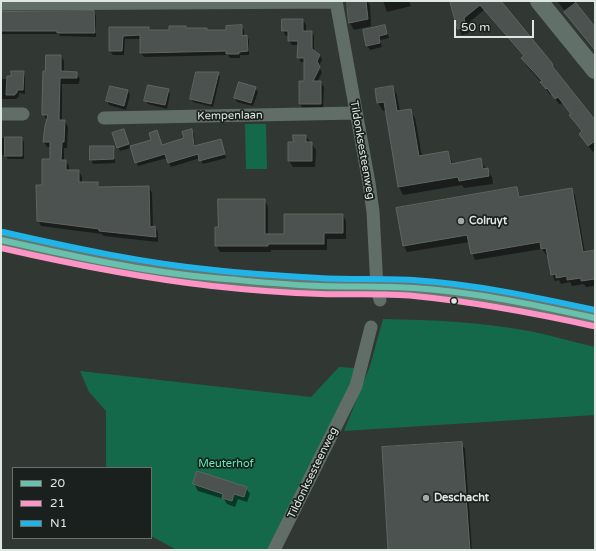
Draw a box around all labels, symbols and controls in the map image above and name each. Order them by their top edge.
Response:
scale bar [456,12,536,38]
text: 50 m [461,20,490,34]
street label: Tildonksesteenweg [347,100,377,200]
street label: Kempenlaan [197,109,263,123]
place label: Colruyt [469,214,507,228]
marker: Colruyt [456,216,466,226]
unlabelled marker [449,296,459,306]
street label: Tildonksesteenweg [285,425,341,521]
park label: Meuterhof [198,457,254,471]
legend [12,467,152,539]
text: 20 [50,476,65,490]
place label: Deschacht [434,491,489,505]
marker: Deschacht [421,493,431,503]
text: 21 [50,496,65,510]
text: N1 [50,516,67,530]

